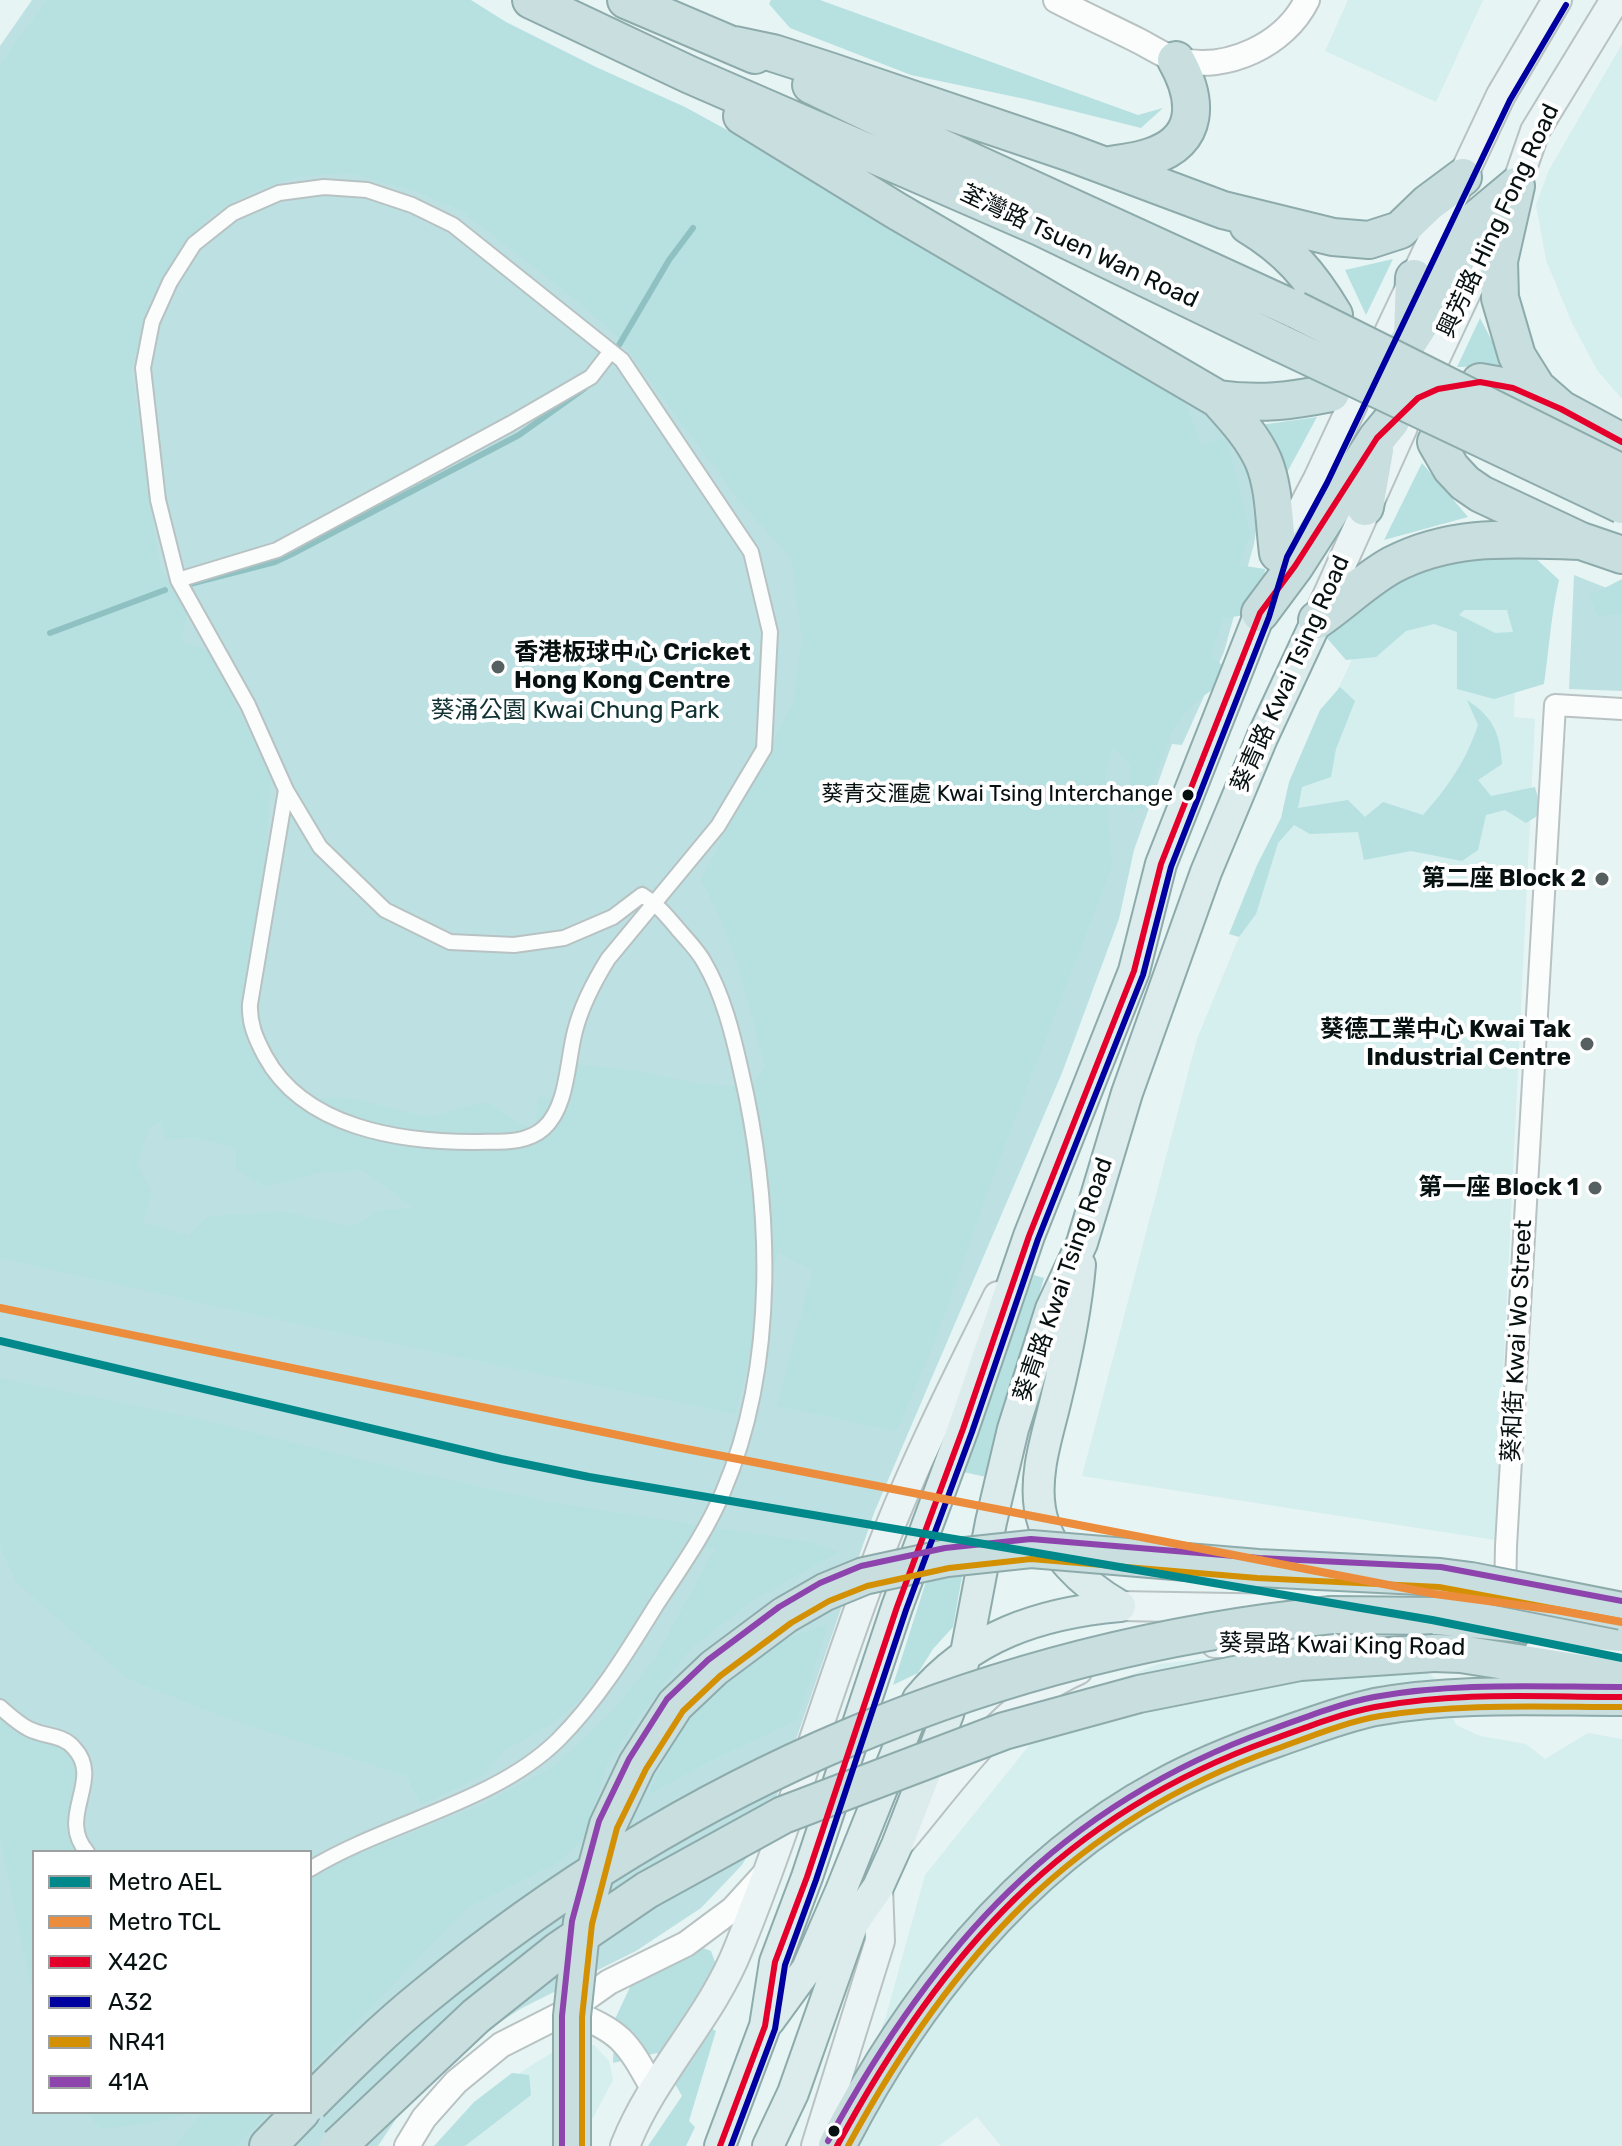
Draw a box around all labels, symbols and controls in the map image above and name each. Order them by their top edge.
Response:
street label: 興芳路 Hing Fong Road [1432,99,1566,343]
street label: 荃灣路 Tsuen Wan Road [955,179,1203,315]
street label: 葵青路 Kwai Tsing Road [1226,551,1356,797]
place label: 香港板球中心 Cricket Hong Kong Centre [514,639,751,695]
marker: 香港板球中心 Cricket Hong Kong Centre [489,658,507,676]
park label: 葵涌公園 Kwai Chung Park [431,697,719,725]
place label: 葵青交滙處 Kwai Tsing Interchange [821,782,1173,808]
marker: 葵青交滙處 Kwai Tsing Interchange [1180,787,1196,803]
place label: 第二座 Block 2 [1422,865,1586,893]
marker: 第二座 Block 2 [1593,870,1611,888]
place label: 葵德工業中心 Kwai Tak Industrial Centre [1320,1016,1571,1072]
marker: 葵德工業中心 Kwai Tak Industrial Centre [1578,1035,1596,1053]
street label: 葵青路 Kwai Tsing Road [1009,1154,1119,1406]
place label: 第一座 Block 1 [1418,1174,1579,1202]
marker: 第一座 Block 1 [1586,1179,1604,1197]
street label: 葵和街 Kwai Wo Street [1497,1219,1539,1463]
street label: 葵景路 Kwai King Road [1218,1629,1466,1663]
legend [32,1850,312,2114]
text: Metro AEL [108,1868,222,1896]
text: Metro TCL [108,1908,221,1936]
text: X42C [108,1948,168,1976]
text: A32 [108,1988,153,2016]
text: NR41 [108,2028,165,2056]
text: 41A [108,2068,149,2096]
unlabelled marker [826,2123,842,2139]

